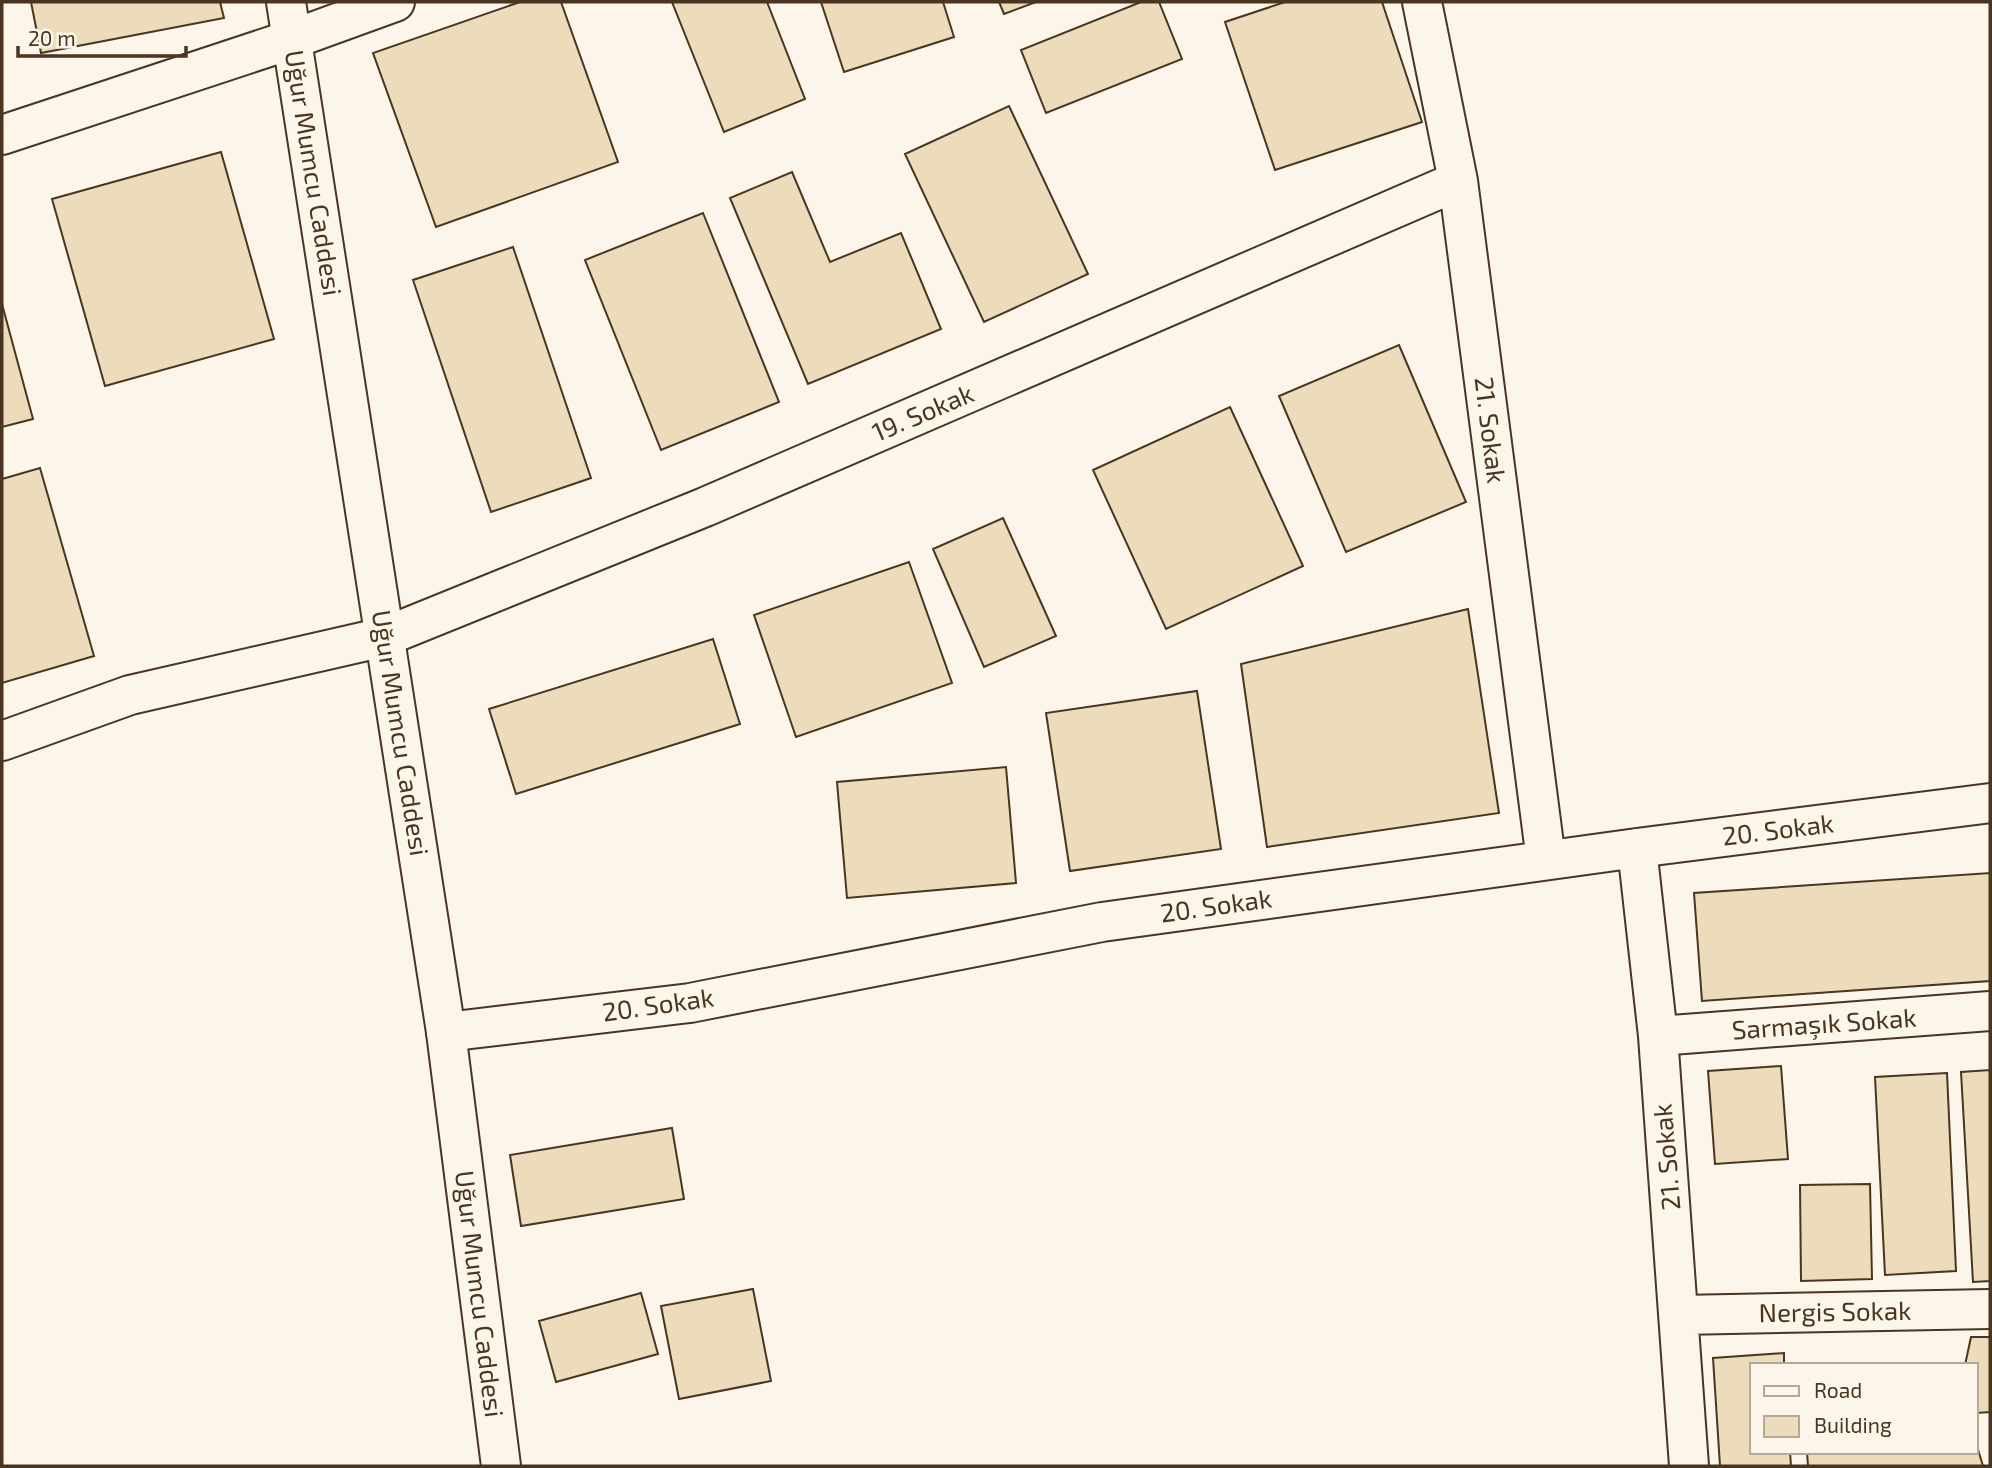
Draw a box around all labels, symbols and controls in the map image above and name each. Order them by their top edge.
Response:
scale bar [18,14,186,58]
text: 20 m [28,25,76,50]
street label: Uğur Mumcu Caddesi [280,48,349,298]
street label: 21. Sokak [1470,375,1513,485]
street label: 19. Sokak [867,376,978,447]
street label: Uğur Mumcu Caddesi [367,608,436,858]
street label: 20. Sokak [1720,806,1835,851]
street label: 20. Sokak [1158,881,1273,928]
street label: 20. Sokak [600,980,715,1027]
street label: Sarmaşık Sokak [1731,1001,1917,1046]
street label: 21. Sokak [1645,1103,1686,1212]
street label: Uğur Mumcu Caddesi [450,1169,511,1419]
street label: Nergis Sokak [1758,1294,1912,1327]
legend [1750,1363,1978,1454]
text: Road [1814,1377,1862,1402]
text: Building [1814,1412,1892,1437]

